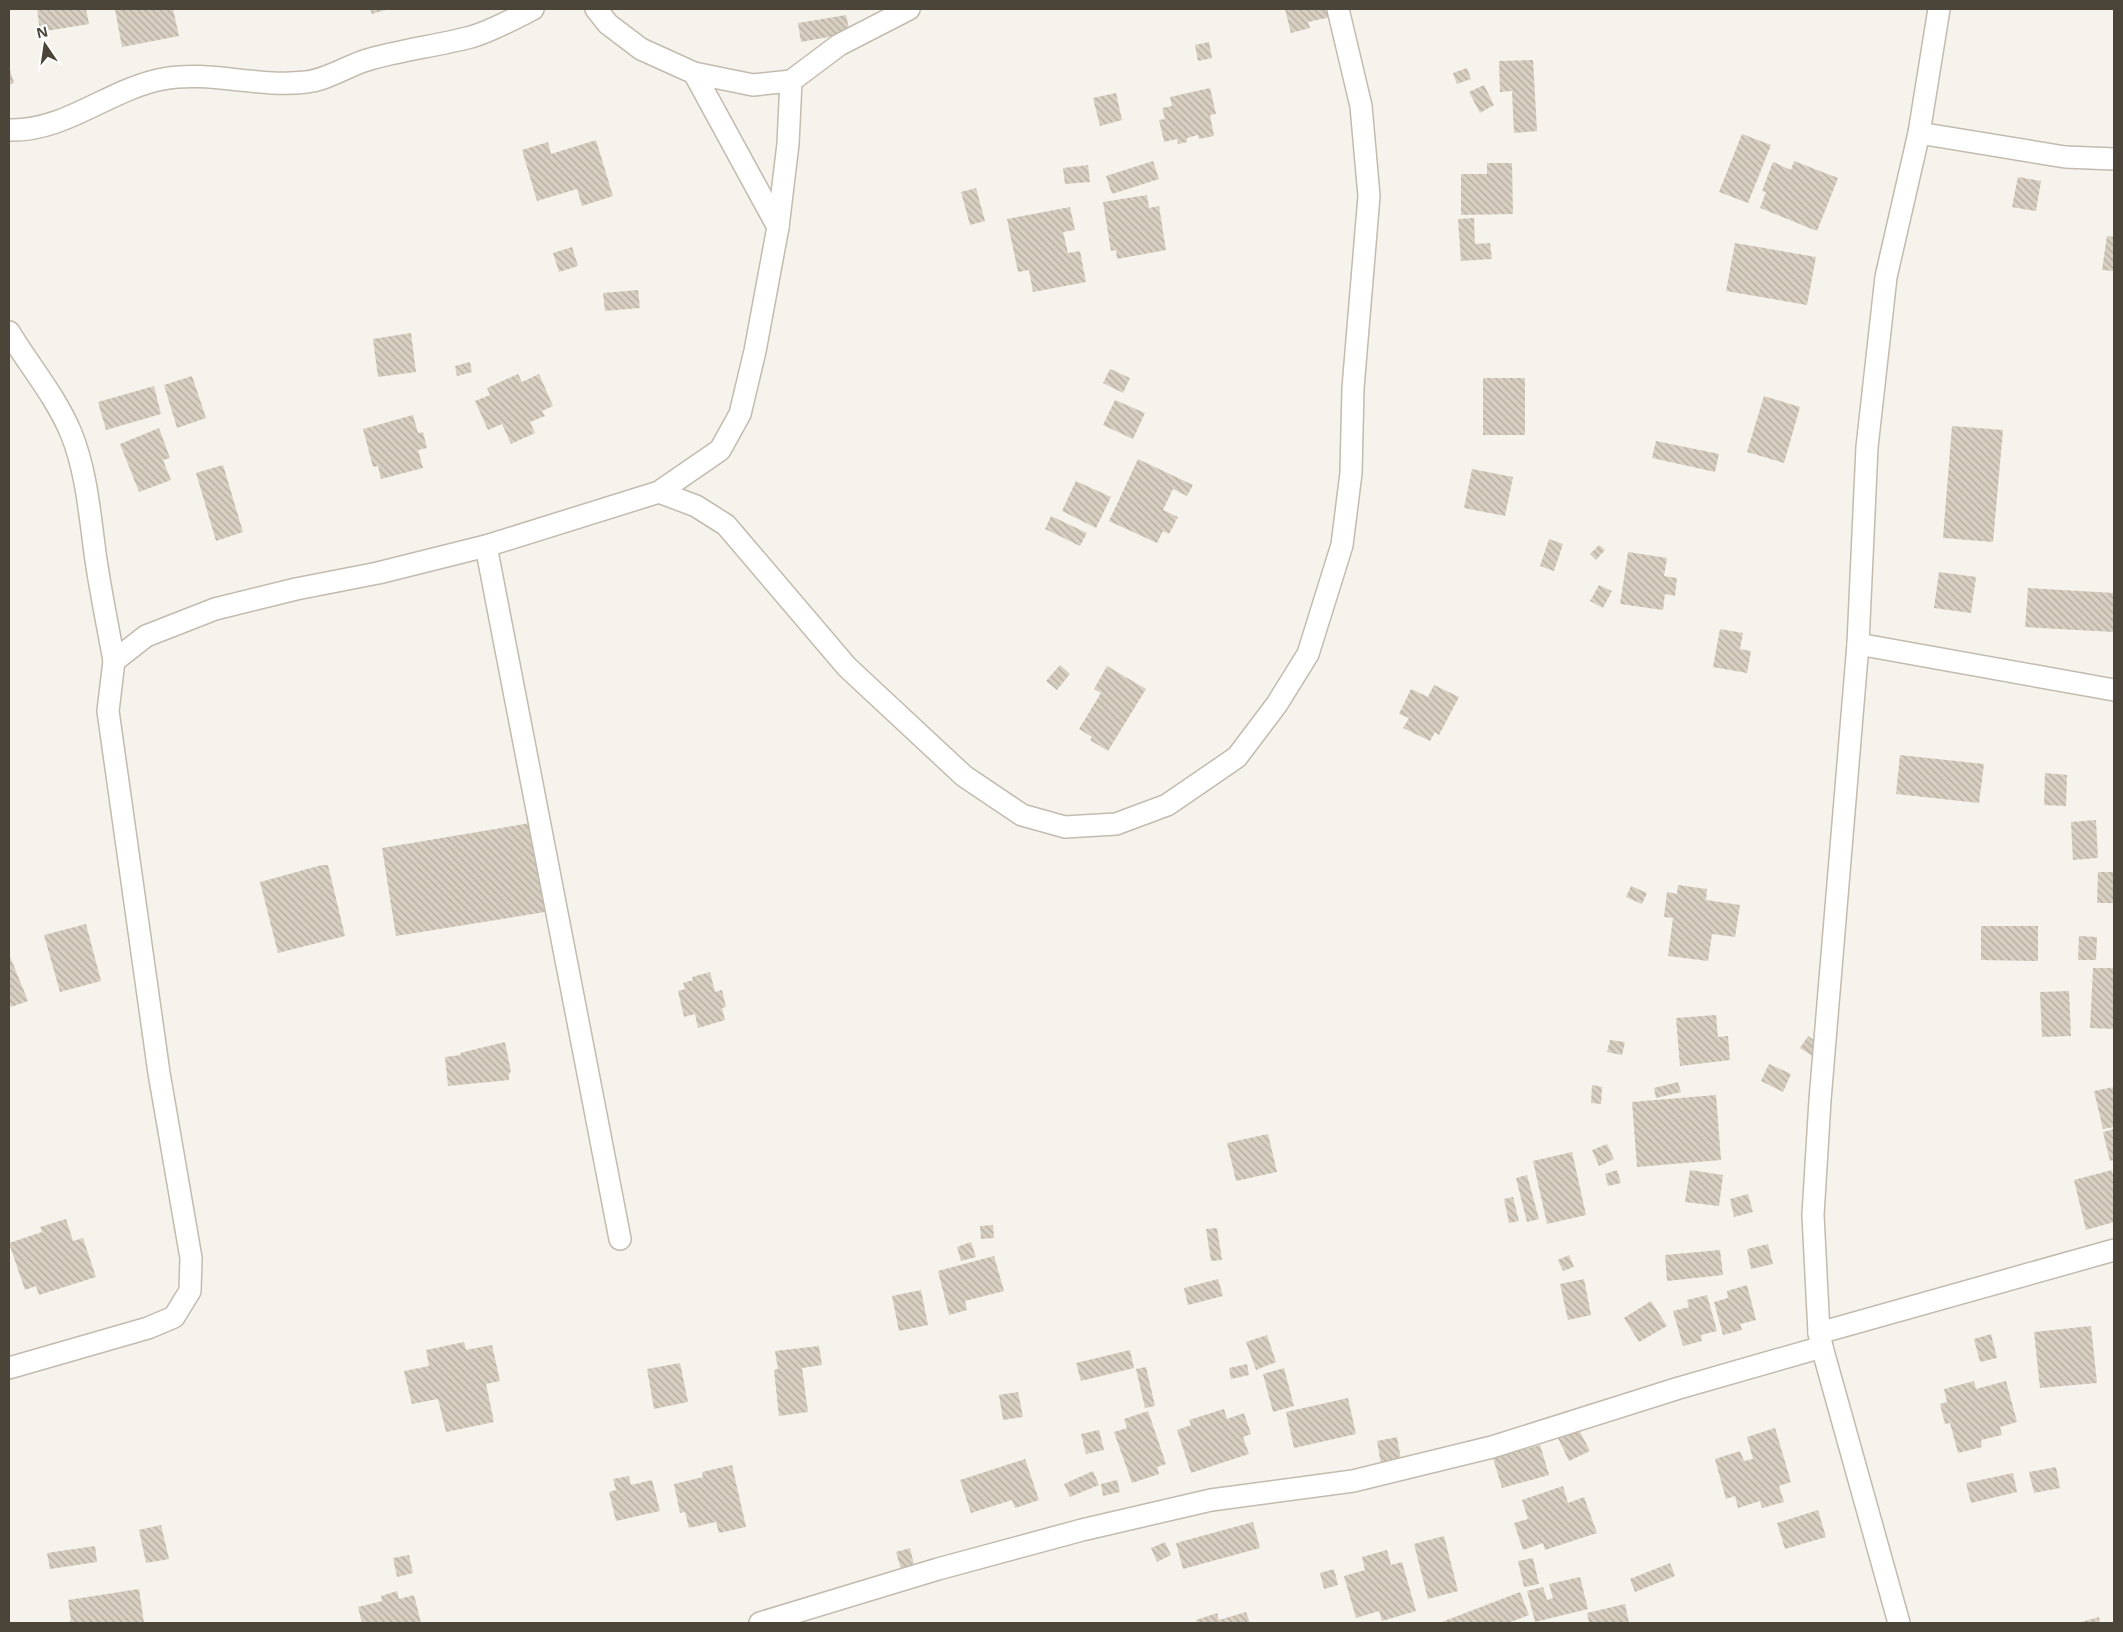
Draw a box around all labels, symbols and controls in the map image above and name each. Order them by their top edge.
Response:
north arrow [20,20,70,70]
text: N [34,21,50,42]

